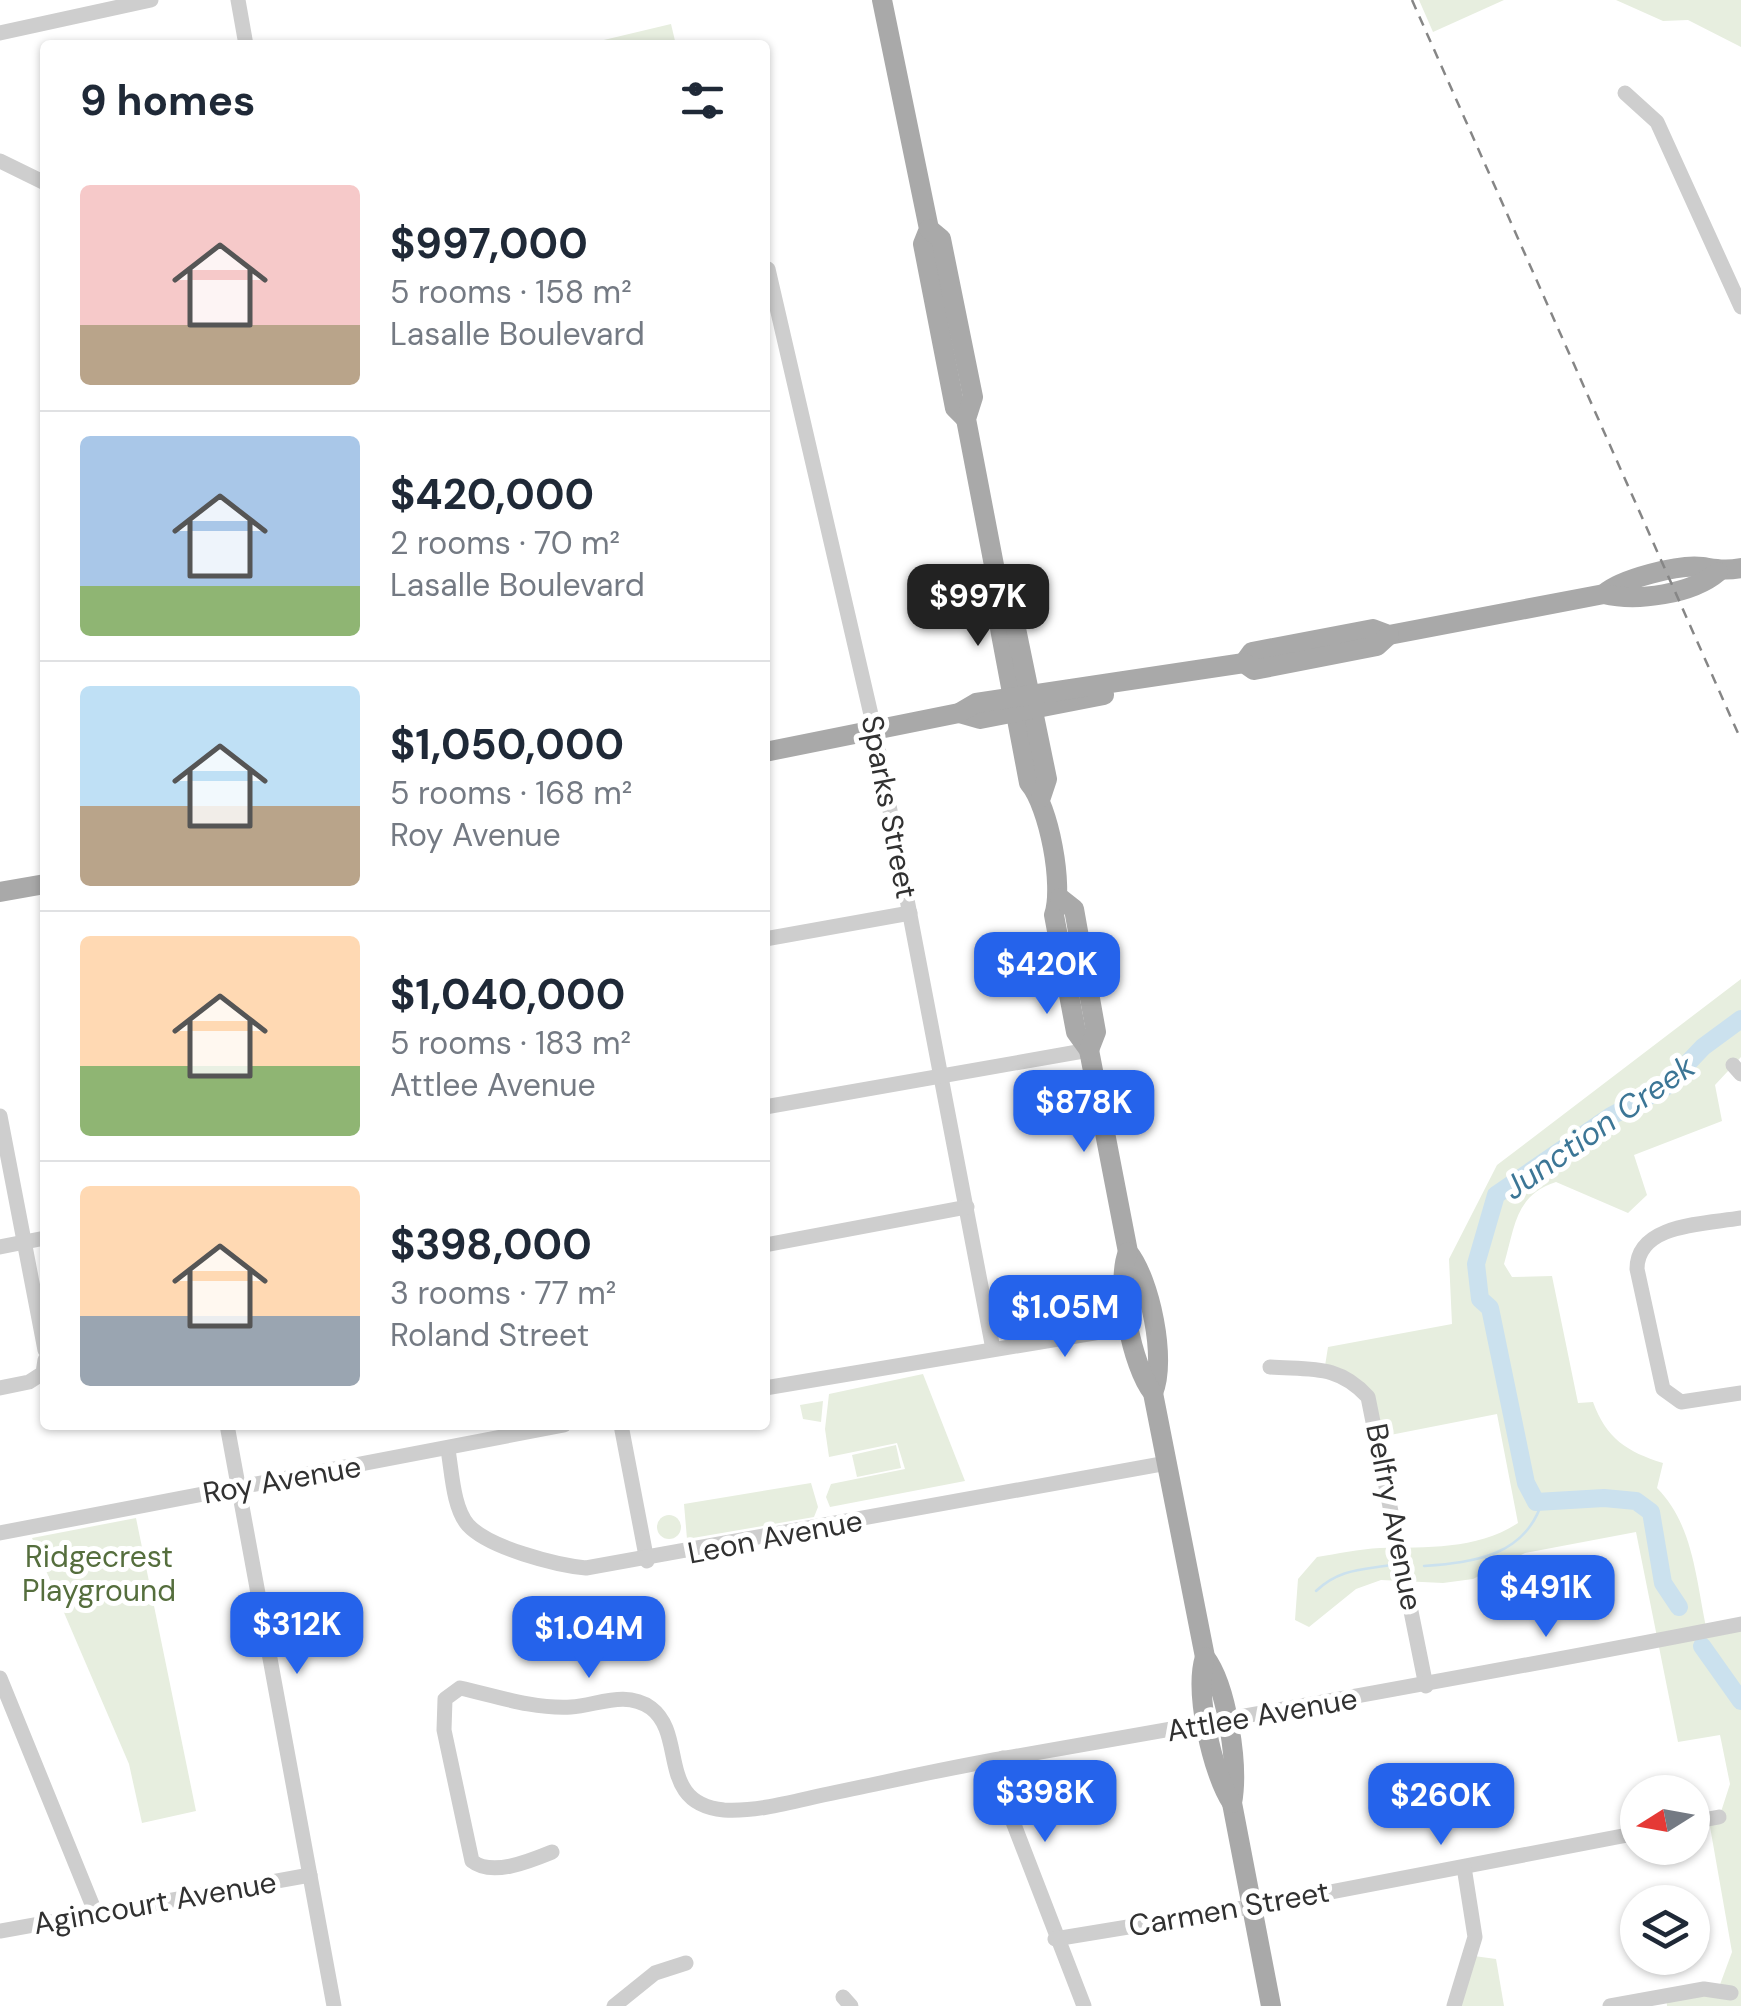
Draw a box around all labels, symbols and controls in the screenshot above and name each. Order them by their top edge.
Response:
text: 9 homes [80,73,255,128]
icon: filters [675,73,730,128]
text: $997,000 [390,216,588,271]
icon: home [160,225,280,345]
text: 5 rooms · 158 m² [390,271,632,313]
text: Lasalle Boulevard [390,313,645,355]
text: $420,000 [390,467,594,522]
icon: home [160,476,280,596]
text: 2 rooms · 70 m² [390,522,620,564]
text: Lasalle Boulevard [390,564,645,606]
pin: $997K [908,564,1048,649]
text: $997K [929,575,1027,617]
street label: Sparks Street [853,712,926,902]
text: $1,050,000 [390,717,624,772]
icon: home [160,726,280,846]
text: 5 rooms · 168 m² [390,772,632,814]
text: Roy Avenue [390,814,561,856]
pin: $420K [977,932,1117,1017]
text: $420K [996,943,1098,985]
text: $1,040,000 [390,967,625,1022]
icon: home [160,976,280,1096]
text: 5 rooms · 183 m² [390,1022,631,1064]
water label: Junction Creek [1495,1045,1704,1209]
text: Attlee Avenue [390,1064,596,1106]
pin: $878K [1014,1070,1154,1155]
text: $878K [1035,1081,1133,1123]
text: $398,000 [390,1217,592,1272]
icon: home [160,1226,280,1346]
text: 3 rooms · 77 m² [390,1272,616,1314]
pin: $1.05M [984,1275,1146,1360]
text: $1.05M [1011,1286,1119,1328]
text: Roland Street [390,1314,589,1356]
street label: Belfry Avenue [1357,1420,1432,1614]
street label: Roy Avenue [200,1446,364,1513]
street label: Leon Avenue [684,1500,866,1573]
park label: Ridgecrest Playground [22,1537,176,1610]
pin: $491K [1476,1555,1616,1640]
text: $491K [1500,1566,1592,1608]
pin: $312K [227,1592,367,1677]
pin: $1.04M [508,1596,670,1681]
text: $312K [252,1603,342,1645]
text: $1.04M [534,1607,644,1649]
street label: Attlee Avenue [1164,1679,1360,1750]
pin: $398K [975,1760,1115,1845]
pin: $260K [1371,1763,1511,1848]
text: $398K [995,1771,1095,1813]
text: $260K [1390,1774,1492,1816]
north arrow [1620,1775,1710,1865]
map controls [1620,1775,1710,1975]
street label: Agincourt Avenue [30,1862,279,1943]
street label: Carmen Street [1126,1872,1332,1945]
button: layers [1620,1885,1710,1975]

